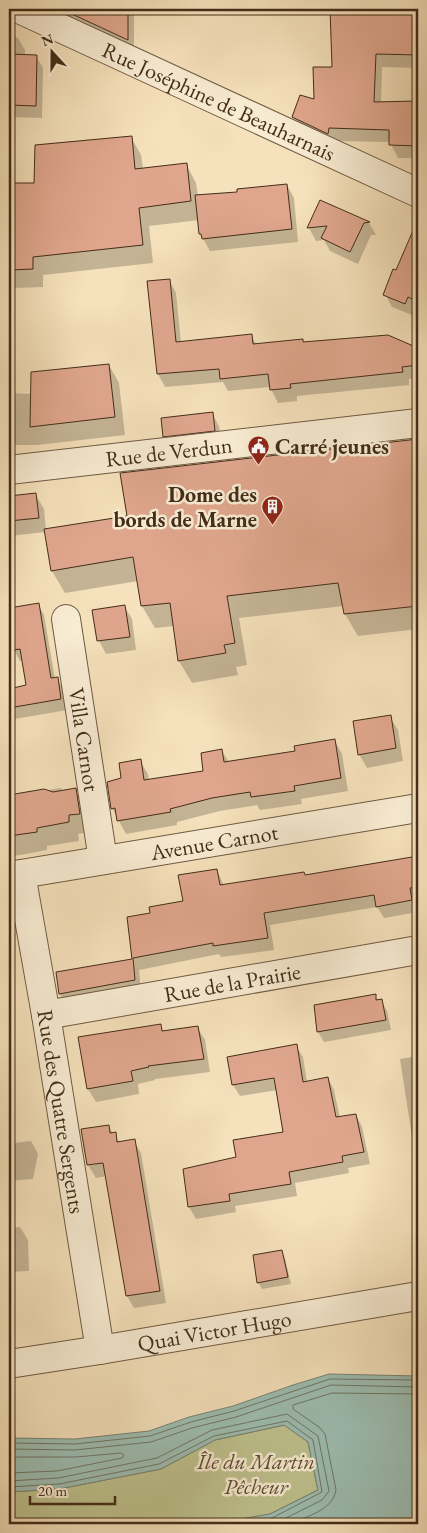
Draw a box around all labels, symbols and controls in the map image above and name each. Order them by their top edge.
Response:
north arrow [28,28,78,78]
text: N [39,29,56,50]
street label: Rue Joséphine de Beauharnais [98,35,340,167]
street label: Rue de Verdun [104,430,234,473]
place label: Carré jeunes [275,432,389,461]
public building icon: Carré jeunes [247,434,271,465]
place label: Dome des bords de Marne [114,480,257,534]
building icon: Dome des bords de Marne [261,495,285,526]
street label: Villa Carnot [62,686,107,794]
street label: Avenue Carnot [147,817,280,867]
street label: Rue de la Prairie [162,956,303,1009]
street label: Rue des Quatre Sergents [31,1008,92,1216]
street label: Quai Victor Hugo [135,1303,293,1358]
park label: Île du Martin Pêcheur [196,1447,315,1501]
scale bar [30,1473,115,1505]
text: 20 m [38,1481,67,1500]

